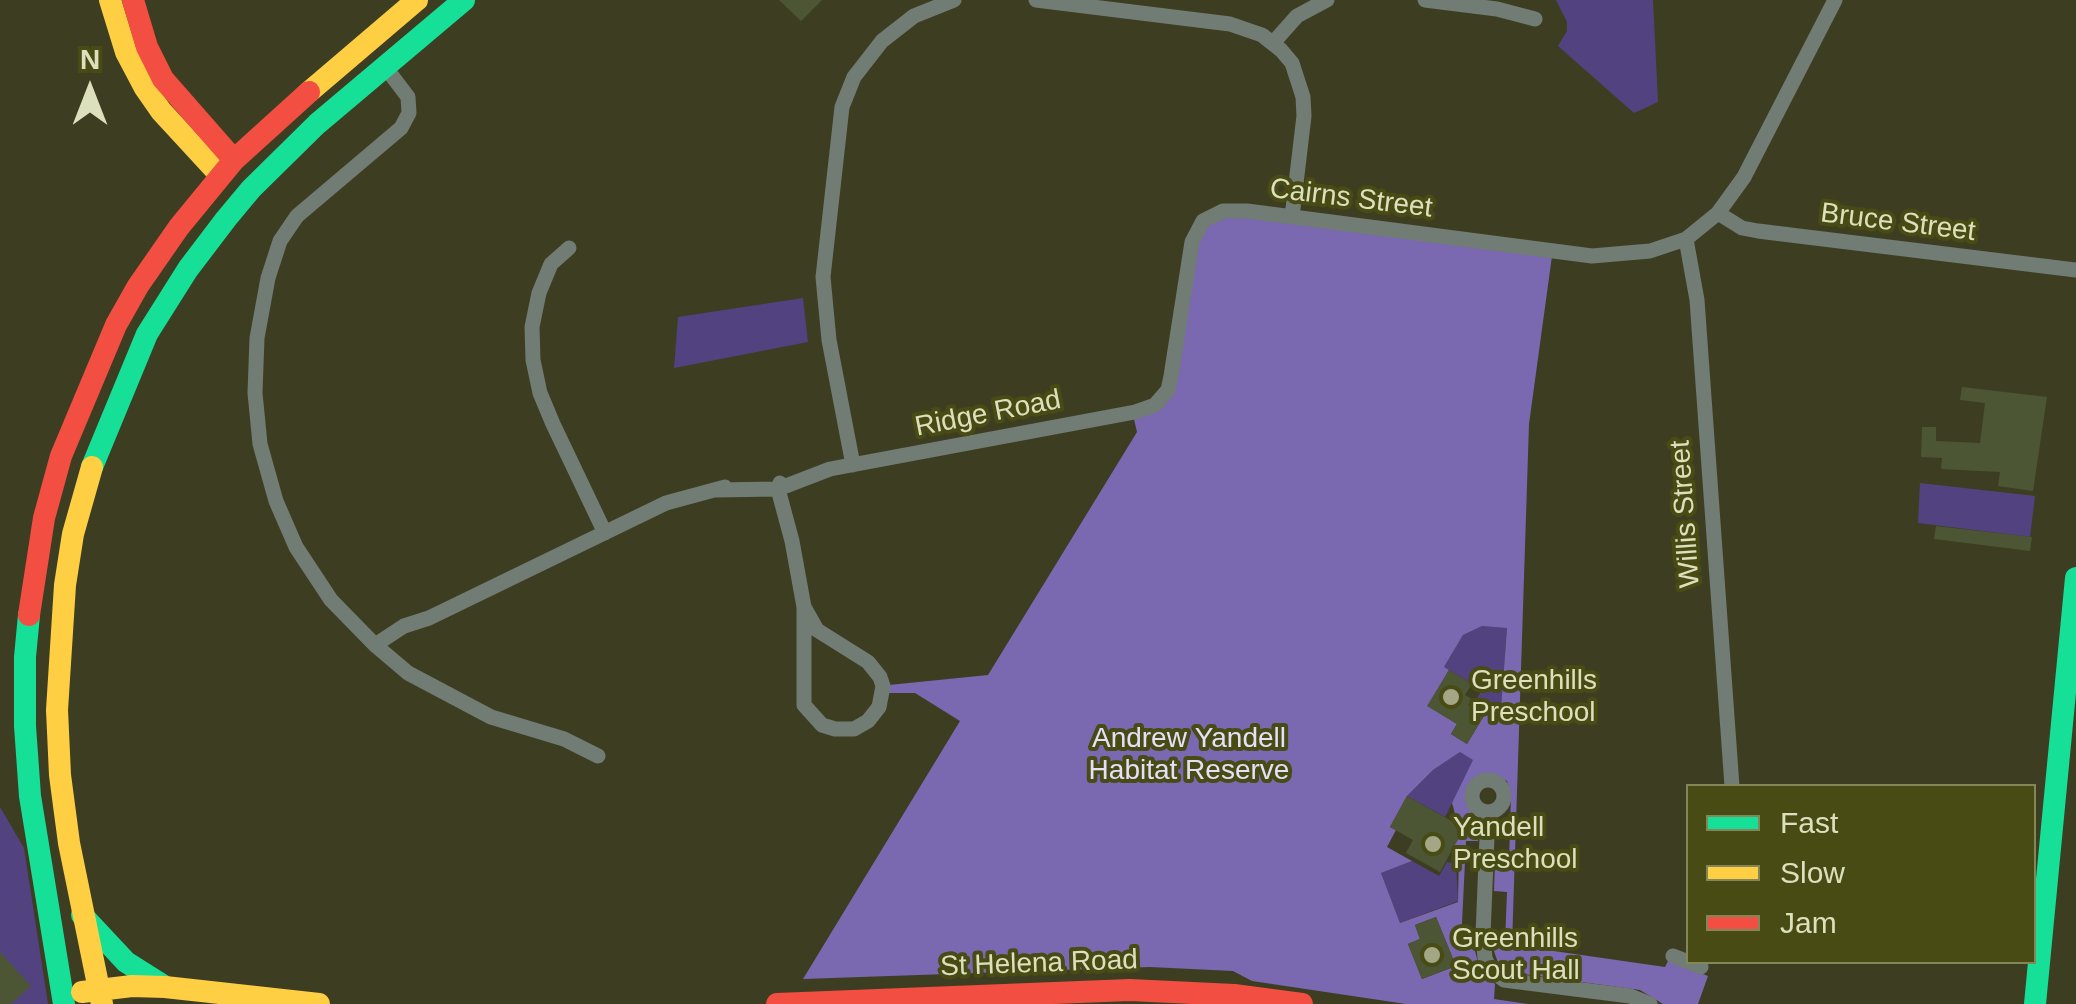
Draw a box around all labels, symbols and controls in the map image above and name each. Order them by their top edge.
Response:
north arrow [40,40,140,140]
text: N [80,44,100,75]
street label: Cairns Street [1268,172,1434,226]
street label: Bruce Street [1819,197,1977,249]
street label: Ridge Road [912,383,1064,445]
street label: Willis Street [1664,439,1708,589]
place label: Greenhills Preschool [1471,664,1597,730]
marker: Greenhills Preschool [1440,686,1462,708]
park label: Andrew Yandell Habitat Reserve [1089,722,1289,788]
legend [1686,784,2036,964]
text: Fast [1780,806,1838,839]
place label: Yandell Preschool [1453,811,1578,877]
marker: Yandell Preschool [1422,833,1444,855]
text: Slow [1780,856,1845,889]
text: Jam [1780,906,1837,939]
place label: Greenhills Scout Hall [1452,922,1580,988]
street label: St Helena Road [940,944,1138,984]
marker: Greenhills Scout Hall [1421,944,1443,966]

